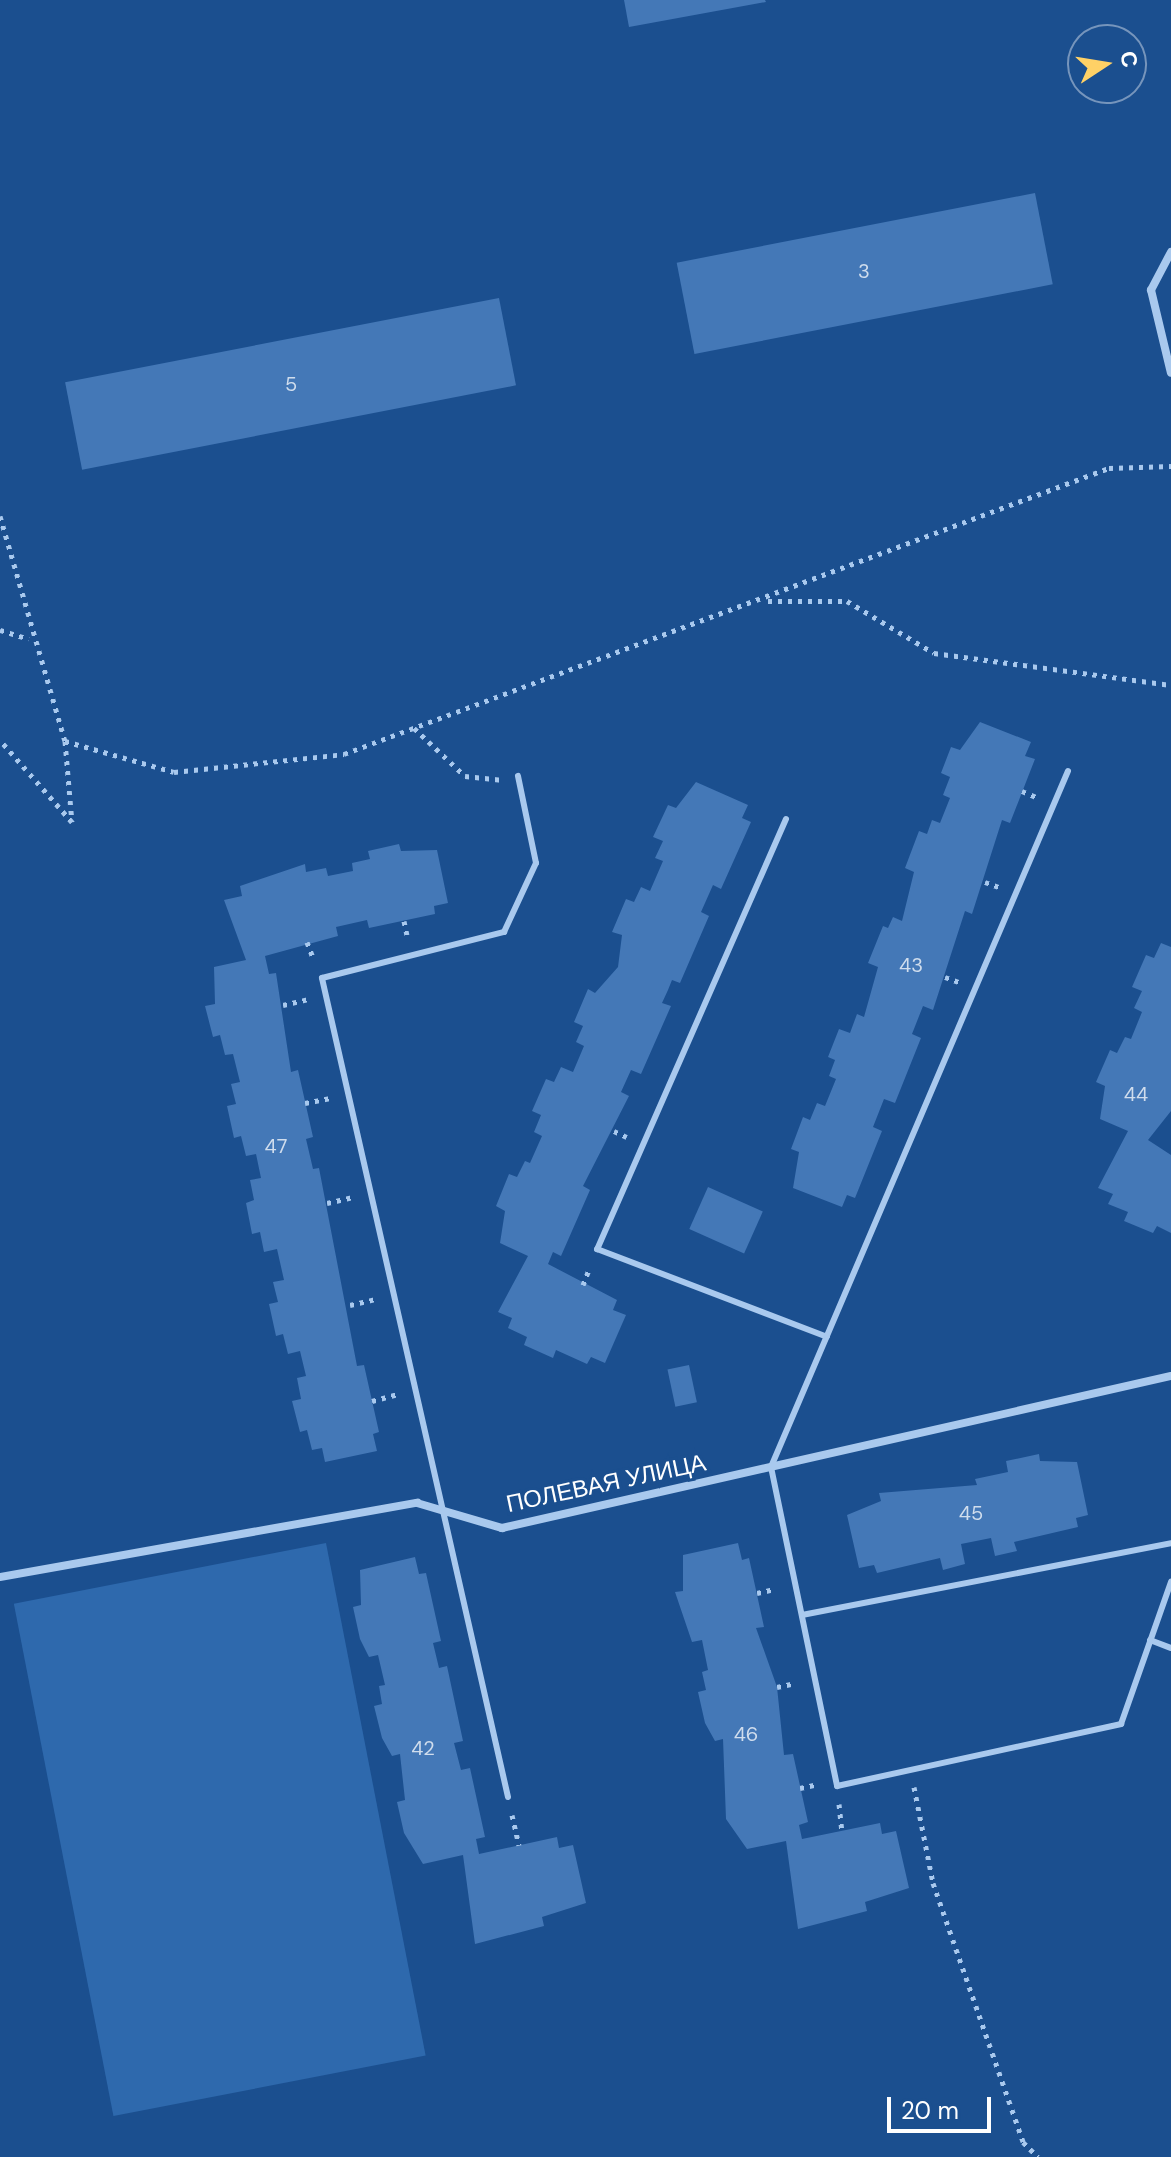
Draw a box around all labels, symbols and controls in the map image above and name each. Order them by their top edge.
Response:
north arrow [1067,24,1147,104]
text: С [1113,49,1145,70]
house number: 3 [858,259,870,283]
house number: 5 [285,372,297,396]
house number: 43 [899,953,923,977]
house number: 44 [1124,1082,1148,1106]
house number: 47 [265,1134,287,1158]
street label: ПОЛЕВАЯ УЛИЦА [503,1448,709,1518]
house number: 45 [959,1501,983,1525]
house number: 46 [734,1722,758,1746]
house number: 42 [411,1736,435,1760]
scale bar [891,2081,995,2131]
text: 20 m [901,2095,959,2126]

